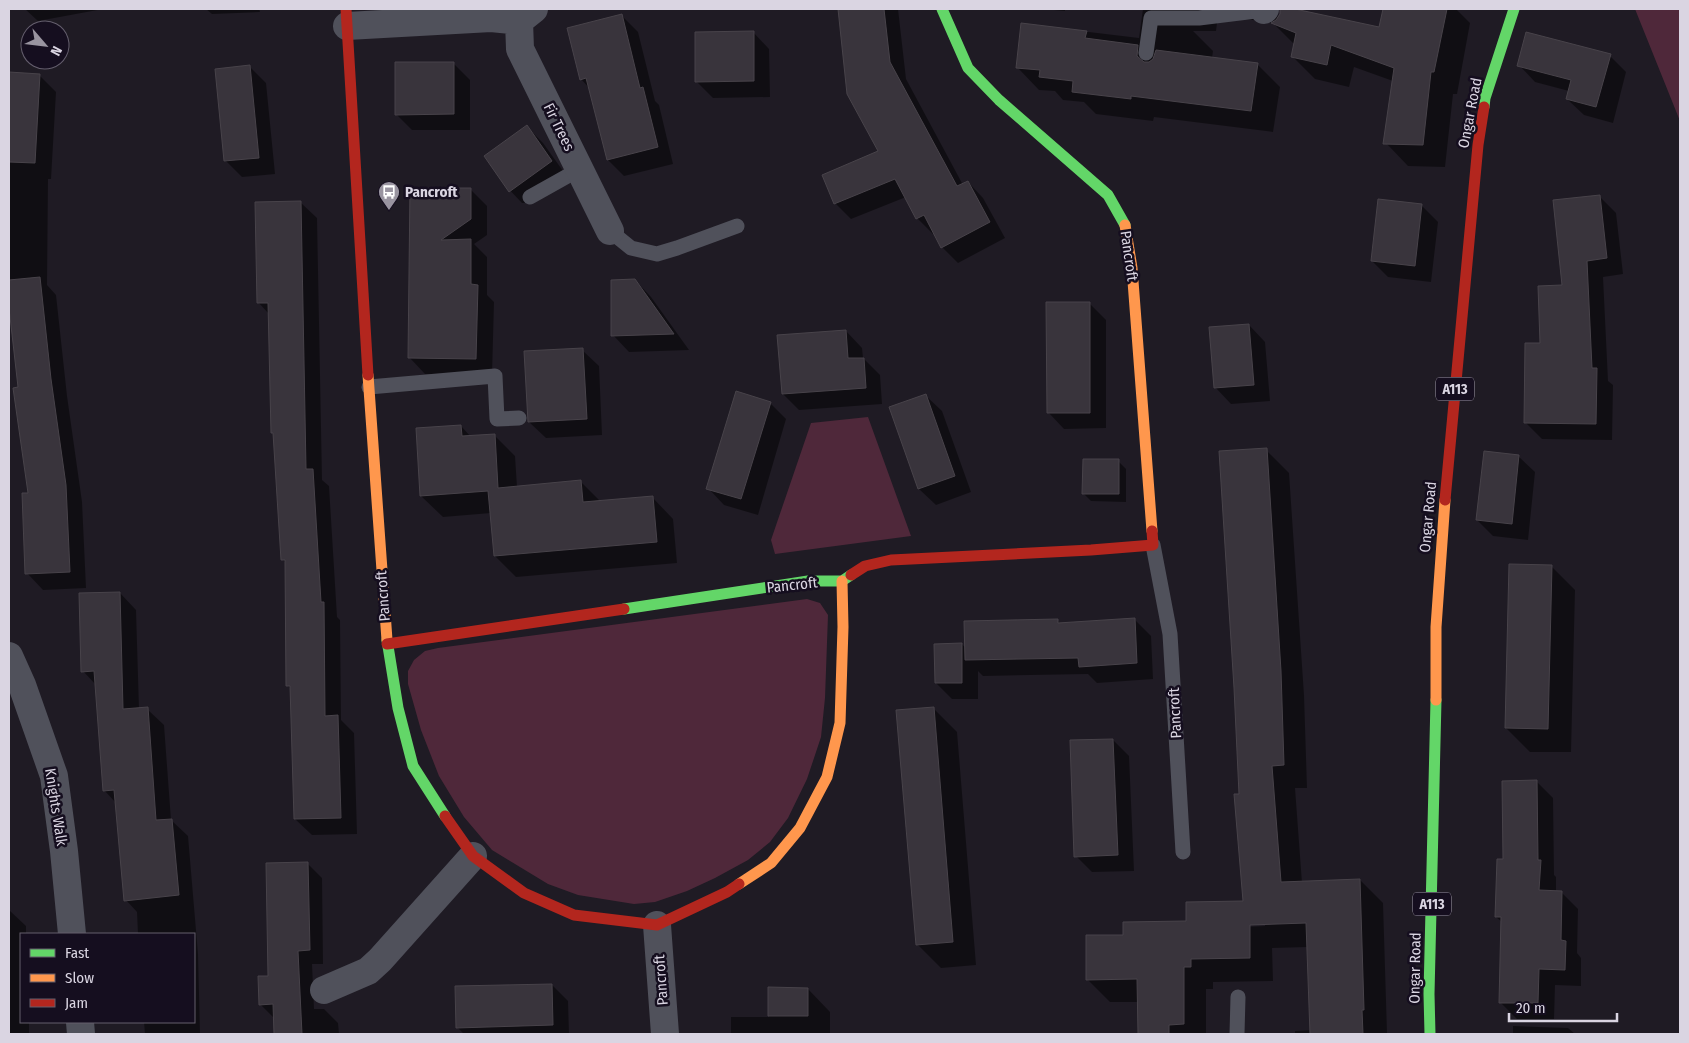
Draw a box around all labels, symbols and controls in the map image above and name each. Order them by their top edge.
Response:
north arrow [20,20,70,70]
text: N [47,43,66,59]
street label: Ongar Road [1454,76,1486,150]
street label: Fir Trees [540,100,578,154]
bus stop icon: Pancroft [377,180,401,211]
place label: Pancroft [405,183,458,201]
street label: Pancroft [1117,230,1141,283]
road number: A113 [1436,378,1474,400]
street label: Ongar Road [1416,481,1440,553]
street label: Pancroft [372,570,394,622]
street label: Pancroft [766,573,818,597]
street label: Pancroft [1165,687,1185,739]
street label: Knights Walk [41,767,71,847]
road number: A113 [1413,892,1451,916]
street label: Ongar Road [1405,932,1425,1004]
legend [20,933,195,1023]
text: Fast [65,944,89,962]
street label: Pancroft [650,954,672,1006]
text: Slow [65,969,94,987]
scale bar [1509,990,1616,1022]
text: Jam [65,994,88,1012]
text: 20 m [1516,999,1546,1017]

